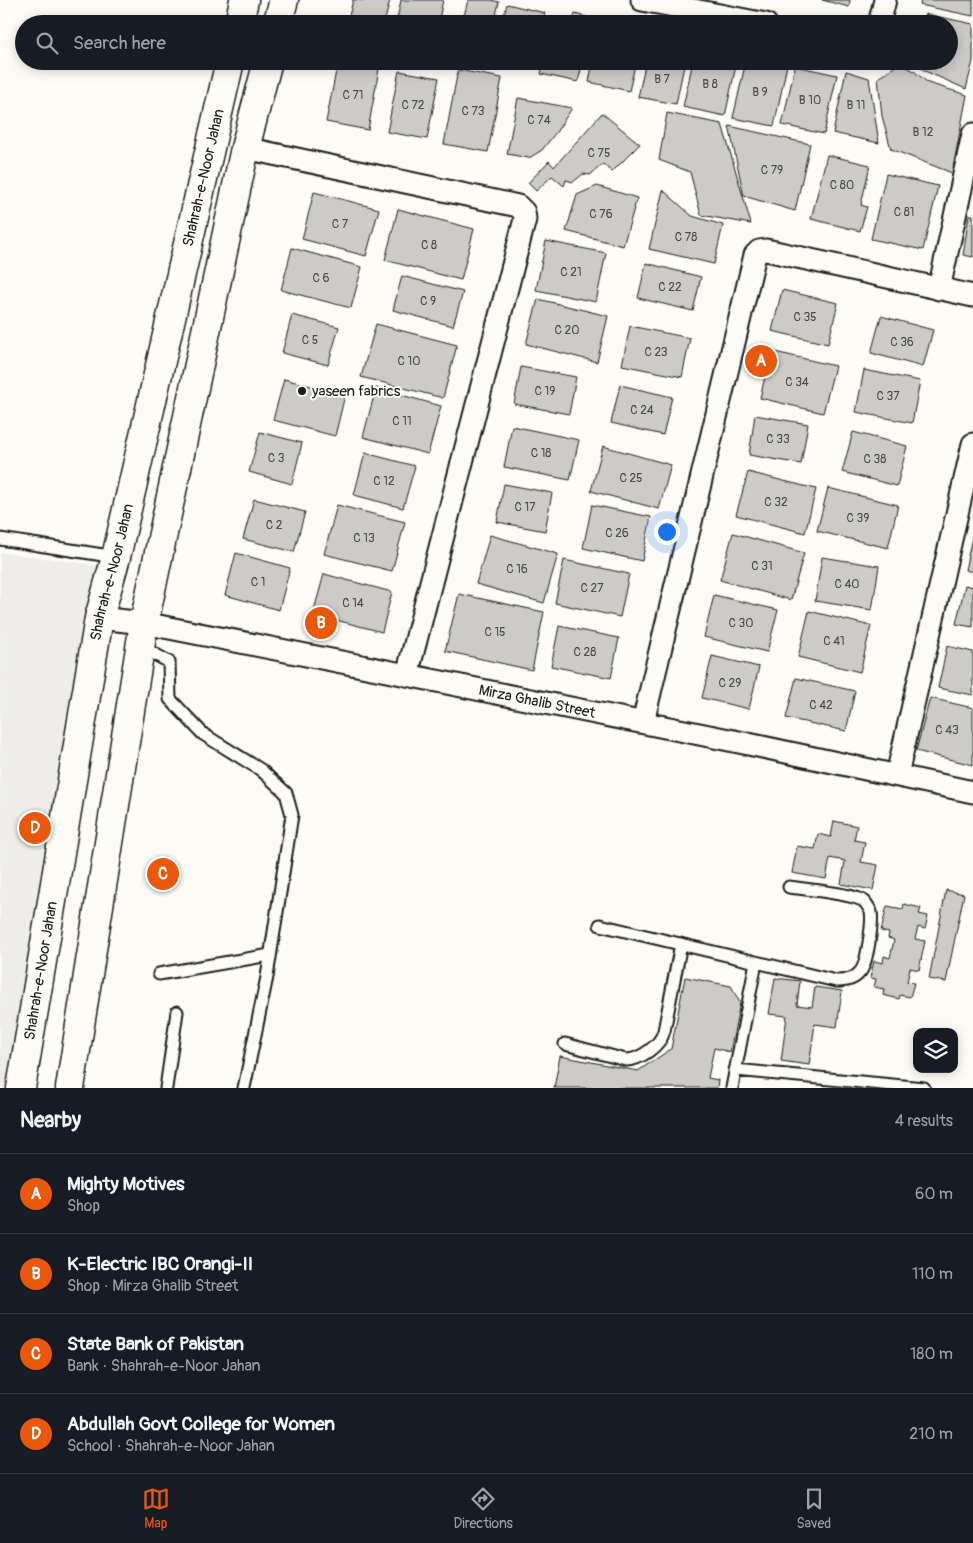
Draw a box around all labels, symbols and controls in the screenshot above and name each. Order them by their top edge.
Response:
search box [15,15,958,70]
icon: search [33,29,61,57]
text: Search here [73,31,166,55]
house number: B 7 [654,72,671,87]
house number: B 8 [702,77,718,92]
house number: B 9 [752,85,768,100]
house number: C 71 [342,88,364,103]
house number: B 10 [799,93,821,108]
house number: C 72 [401,98,425,113]
house number: B 11 [847,98,865,113]
house number: C 73 [461,104,485,119]
street label: Shahrah-e-Noor Jahan [178,107,228,248]
house number: C 74 [527,113,551,128]
house number: B 12 [913,125,934,140]
house number: C 75 [588,146,610,161]
house number: C 79 [761,163,783,178]
house number: C 80 [830,178,854,193]
house number: C 81 [894,205,914,220]
house number: C 76 [589,207,613,222]
house number: C 7 [332,217,349,232]
house number: C 78 [675,230,697,245]
house number: C 8 [421,238,437,253]
house number: C 21 [560,265,582,280]
house number: C 6 [313,271,330,286]
house number: C 22 [658,280,682,295]
house number: C 9 [420,294,436,309]
house number: C 35 [793,310,817,325]
house number: C 20 [555,323,579,338]
house number: C 5 [302,333,318,348]
house number: C 36 [890,335,914,350]
pin: A [745,342,777,380]
house number: C 23 [644,345,668,360]
house number: C 10 [398,354,420,369]
house number: C 34 [785,375,809,390]
place label: yaseen fabrics [311,382,401,401]
house number: C 19 [535,384,555,399]
marker: yaseen fabrics [296,385,308,397]
house number: C 37 [876,389,900,404]
house number: C 24 [630,403,654,418]
house number: C 11 [392,414,412,429]
house number: C 33 [766,432,790,447]
house number: C 18 [531,446,551,461]
house number: C 3 [268,451,285,466]
house number: C 38 [864,452,886,467]
house number: C 25 [619,471,643,486]
house number: C 12 [373,474,395,489]
house number: C 32 [764,495,788,510]
house number: C 17 [514,500,536,515]
street label: Shahrah-e-Noor Jahan [86,502,137,642]
house number: C 39 [847,511,869,526]
house number: C 2 [266,518,283,533]
your location [654,519,680,545]
house number: C 26 [605,526,629,541]
house number: C 13 [353,531,375,546]
house number: C 31 [751,559,773,574]
house number: C 16 [506,562,528,577]
house number: C 1 [251,575,265,590]
house number: C 40 [834,577,860,592]
house number: C 27 [580,581,604,596]
house number: C 14 [342,596,364,611]
pin: B [305,604,337,642]
house number: C 30 [729,616,753,631]
house number: C 15 [484,625,506,640]
house number: C 41 [823,634,845,649]
house number: C 28 [574,645,596,660]
house number: C 29 [719,676,741,691]
street label: Mirza Ghalib Street [477,680,598,722]
house number: C 42 [809,698,833,713]
house number: C 43 [935,723,959,738]
pin: D [19,809,51,847]
pin: C [147,855,179,893]
street label: Shahrah-e-Noor Jahan [20,900,61,1041]
map controls [913,1028,958,1073]
button: layers [913,1028,958,1073]
text: Nearby [20,1107,81,1134]
text: 4 results [895,1111,953,1131]
text: Mighty Motives [67,1172,185,1196]
text: A [31,1184,41,1204]
text: 60 m [915,1184,953,1204]
text: Shop [67,1196,100,1216]
text: K-Electric IBC Orangi-II [67,1252,253,1276]
text: B [31,1264,41,1284]
text: 110 m [912,1264,953,1284]
text: Shop · Mirza Ghalib Street [67,1276,239,1296]
text: State Bank of Pakistan [67,1332,244,1356]
text: C [31,1344,41,1364]
text: 180 m [910,1344,953,1364]
text: Bank · Shahrah-e-Noor Jahan [67,1356,261,1376]
text: Abdullah Govt College for Women [67,1412,335,1436]
text: D [31,1424,41,1444]
text: 210 m [909,1424,953,1444]
text: School · Shahrah-e-Noor Jahan [67,1436,275,1456]
tab: Map [142,1485,170,1532]
tab: Directions [453,1485,513,1532]
tab: Saved [796,1485,831,1532]

